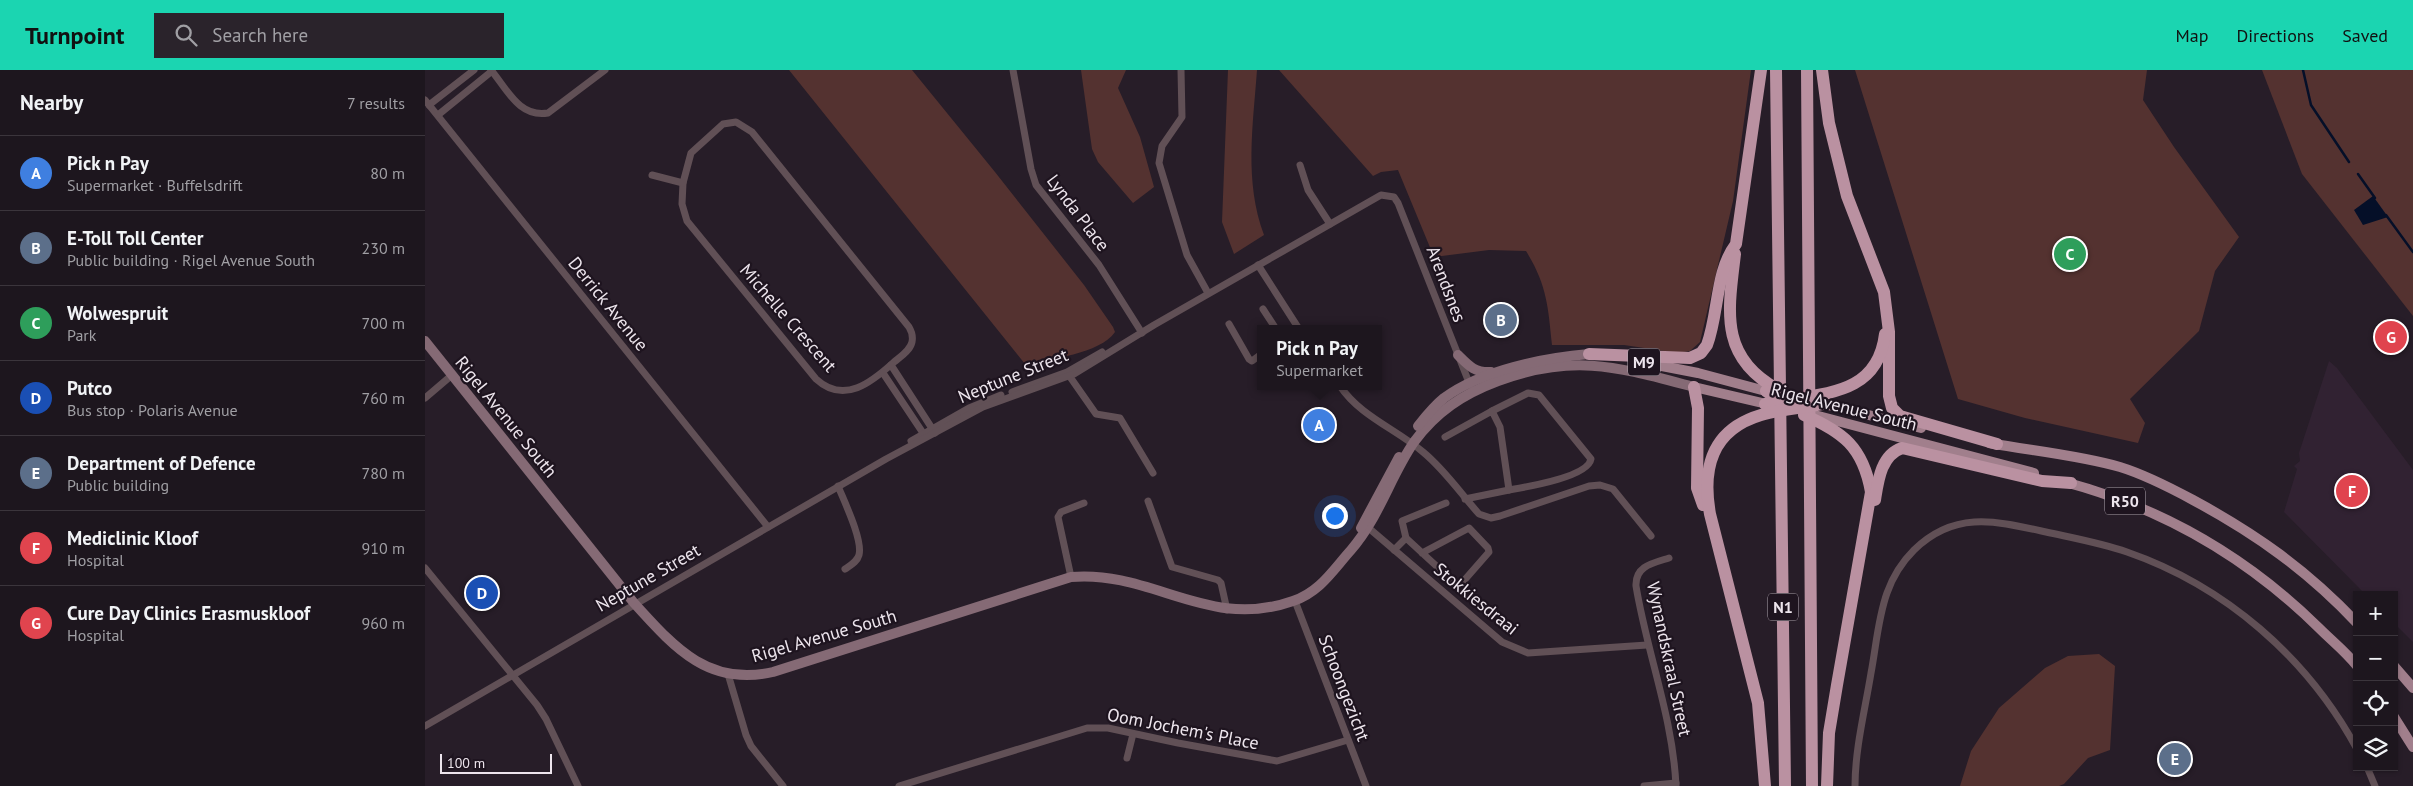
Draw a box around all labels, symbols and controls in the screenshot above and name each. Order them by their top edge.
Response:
search box [154,13,504,58]
text: Turnpoint [25,20,124,51]
icon: search [172,21,200,49]
text: Search here [212,23,308,47]
text: Map [2176,24,2208,47]
text: Directions [2236,24,2314,47]
text: Saved [2342,24,2388,47]
text: Nearby [20,89,83,116]
text: 7 results [347,93,405,113]
text: Pick n Pay [67,151,149,175]
text: A [31,163,41,183]
text: 80 m [370,163,405,183]
street label: Lynda Place [1042,170,1115,256]
text: Supermarket · Buffelsdrift [67,175,243,195]
text: E-Toll Toll Center [67,226,203,250]
pin: C [2054,235,2086,273]
text: B [31,238,41,258]
text: 230 m [362,238,405,258]
street label: Arendsnes [1421,243,1471,325]
text: Public building · Rigel Avenue South [67,250,315,270]
street label: Derrick Avenue [563,252,653,355]
street label: Michelle Crescent [735,259,842,377]
text: Wolwespruit [67,301,168,325]
pin: B [1485,301,1517,339]
text: C [32,313,40,333]
text: 700 m [362,313,405,333]
pin: G [2375,318,2407,356]
text: Park [67,325,96,345]
popup [1257,325,1382,390]
text: Pick n Pay [1276,336,1358,360]
street label: Neptune Street [954,343,1071,408]
road number: M9 [1628,348,1660,376]
street label: Rigel Avenue South [450,351,562,482]
text: Supermarket [1276,360,1363,380]
text: Putco [67,376,112,400]
street label: Rigel Avenue South [1769,377,1920,436]
text: D [31,388,41,408]
text: 760 m [362,388,405,408]
text: Bus stop · Polaris Avenue [67,400,238,420]
pin: A [1303,406,1335,444]
text: Department of Defence [67,451,256,475]
text: E [32,463,40,483]
text: 780 m [362,463,405,483]
pin: F [2336,472,2368,510]
text: Public building [67,475,169,495]
road number: R50 [2105,488,2145,514]
your location [1322,503,1348,529]
text: Mediclinic Kloof [67,526,198,550]
text: F [32,538,40,558]
text: 910 m [362,538,405,558]
street label: Neptune Street [592,538,704,617]
text: Hospital [67,550,124,570]
street label: Stokkiesdraai [1429,557,1523,640]
pin: D [466,574,498,612]
street label: Wynandskraal Street [1642,579,1697,738]
map controls [2353,591,2398,771]
button: + [2353,591,2398,636]
road number: N1 [1768,594,1798,620]
text: Cure Day Clinics Erasmuskloof [67,601,310,625]
street label: Rigel Avenue South [749,604,899,667]
text: G [31,613,41,633]
text: 960 m [362,613,405,633]
text: Hospital [67,625,124,645]
street label: Schoongezicht [1314,631,1375,744]
button: − [2353,636,2398,681]
button: locate [2353,681,2398,726]
street label: Oom Jochem's Place [1105,703,1261,755]
button: layers [2353,726,2398,771]
pin: E [2159,740,2191,778]
scale bar [440,751,553,774]
text: 100 m [447,754,485,772]

